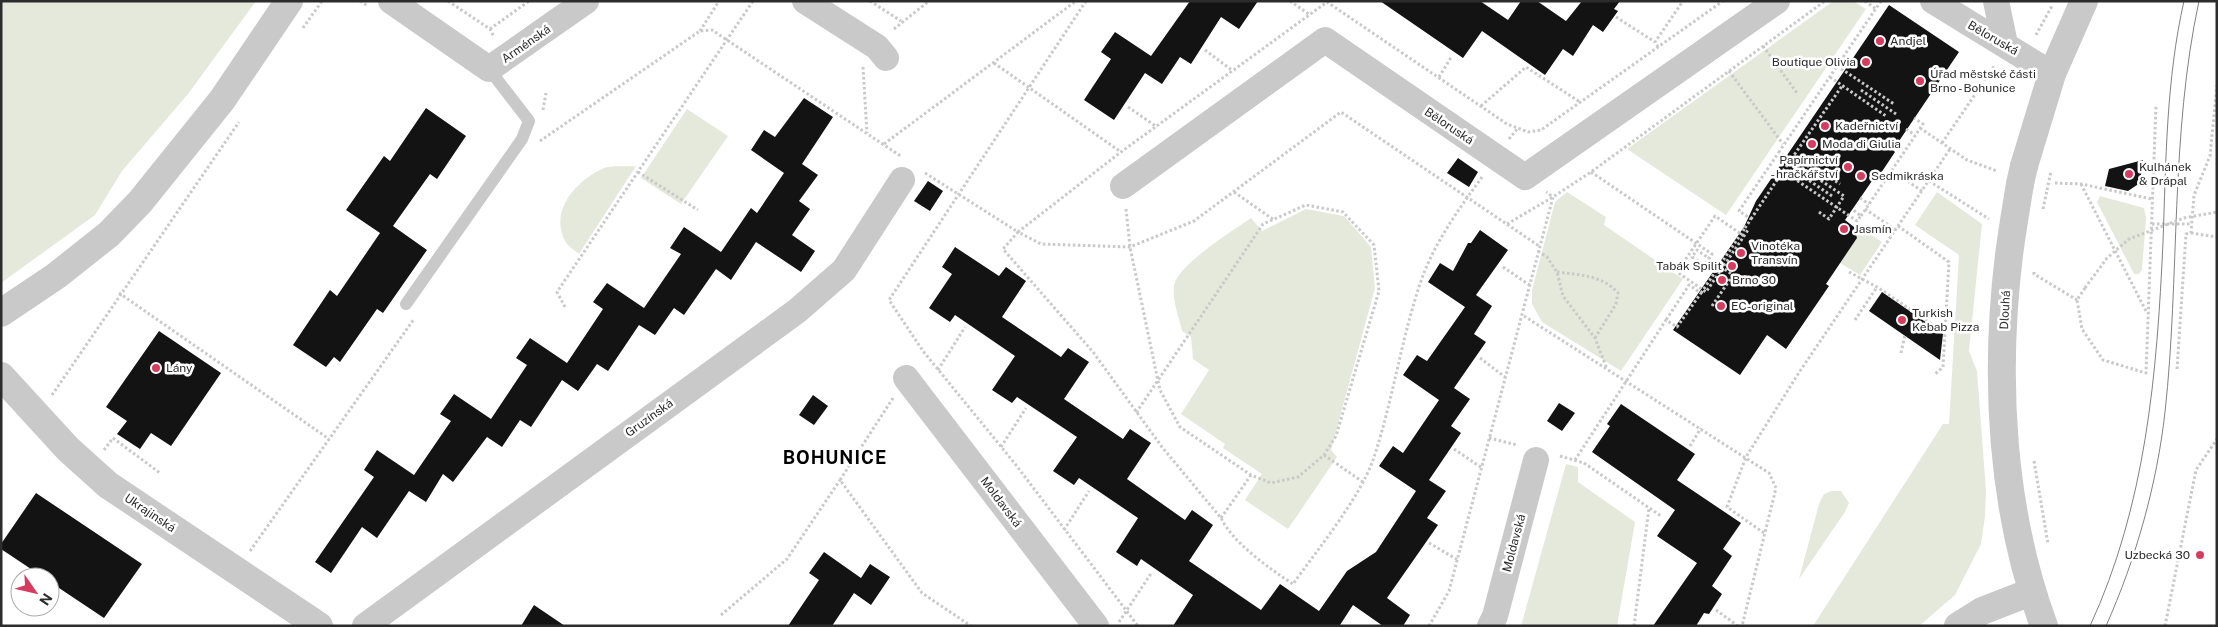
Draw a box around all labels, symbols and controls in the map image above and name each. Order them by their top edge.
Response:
street label: Běloruská [1965,18,2021,58]
street label: Arménská [499,22,553,66]
place label: Andjel [1890,34,1927,48]
marker: Andjel [1874,35,1886,47]
place label: Boutique Olivia [1772,55,1856,69]
marker: Boutique Olivia [1860,56,1872,68]
place label: Úřad městské části Brno - Bohunice [1930,67,2036,95]
marker: Úřad městské části Brno - Bohunice [1914,75,1926,87]
street label: Běloruská [1422,105,1476,147]
place label: Kadeřnictví [1835,119,1899,133]
marker: Kadeřnictví [1819,120,1831,132]
place label: Moda di Giulia [1822,137,1901,151]
marker: Moda di Giulia [1806,138,1818,150]
place label: Papírnictví - hračkářství [1771,153,1839,181]
place label: Kulhánek & Drápal [2139,160,2192,188]
marker: Papírnictví - hračkářství [1842,161,1854,173]
marker: Kulhánek & Drápal [2123,168,2135,180]
place label: Sedmikráska [1871,169,1944,183]
marker: Sedmikráska [1855,170,1867,182]
place label: Jasmín [1854,222,1892,236]
marker: Jasmín [1838,223,1850,235]
place label: Vinotéka Transvín [1751,239,1800,267]
marker: Vinotéka Transvín [1735,247,1747,259]
place label: Tabák Spilit [1656,259,1722,273]
marker: Tabák Spilit [1726,260,1738,272]
place label: Brno 30 [1732,273,1776,287]
marker: Brno 30 [1716,274,1728,286]
street label: Dlouhá [1997,290,2013,330]
place label: EC-original [1731,299,1794,313]
marker: EC-original [1715,300,1727,312]
place label: Turkish Kebab Pizza [1912,306,1979,334]
marker: Turkish Kebab Pizza [1896,314,1908,326]
place label: Lány [166,361,193,375]
marker: Lány [150,362,162,374]
street label: Gruzínská [622,396,676,440]
district label: BOHUNICE [783,447,887,468]
street label: Moldavská [978,474,1024,530]
street label: Ukrajinská [122,491,178,535]
street label: Moldavská [1500,512,1528,574]
place label: Uzbecká 30 [2124,548,2190,562]
marker: Uzbecká 30 [2194,549,2206,561]
north arrow [10,567,60,617]
text: N [36,590,55,608]

